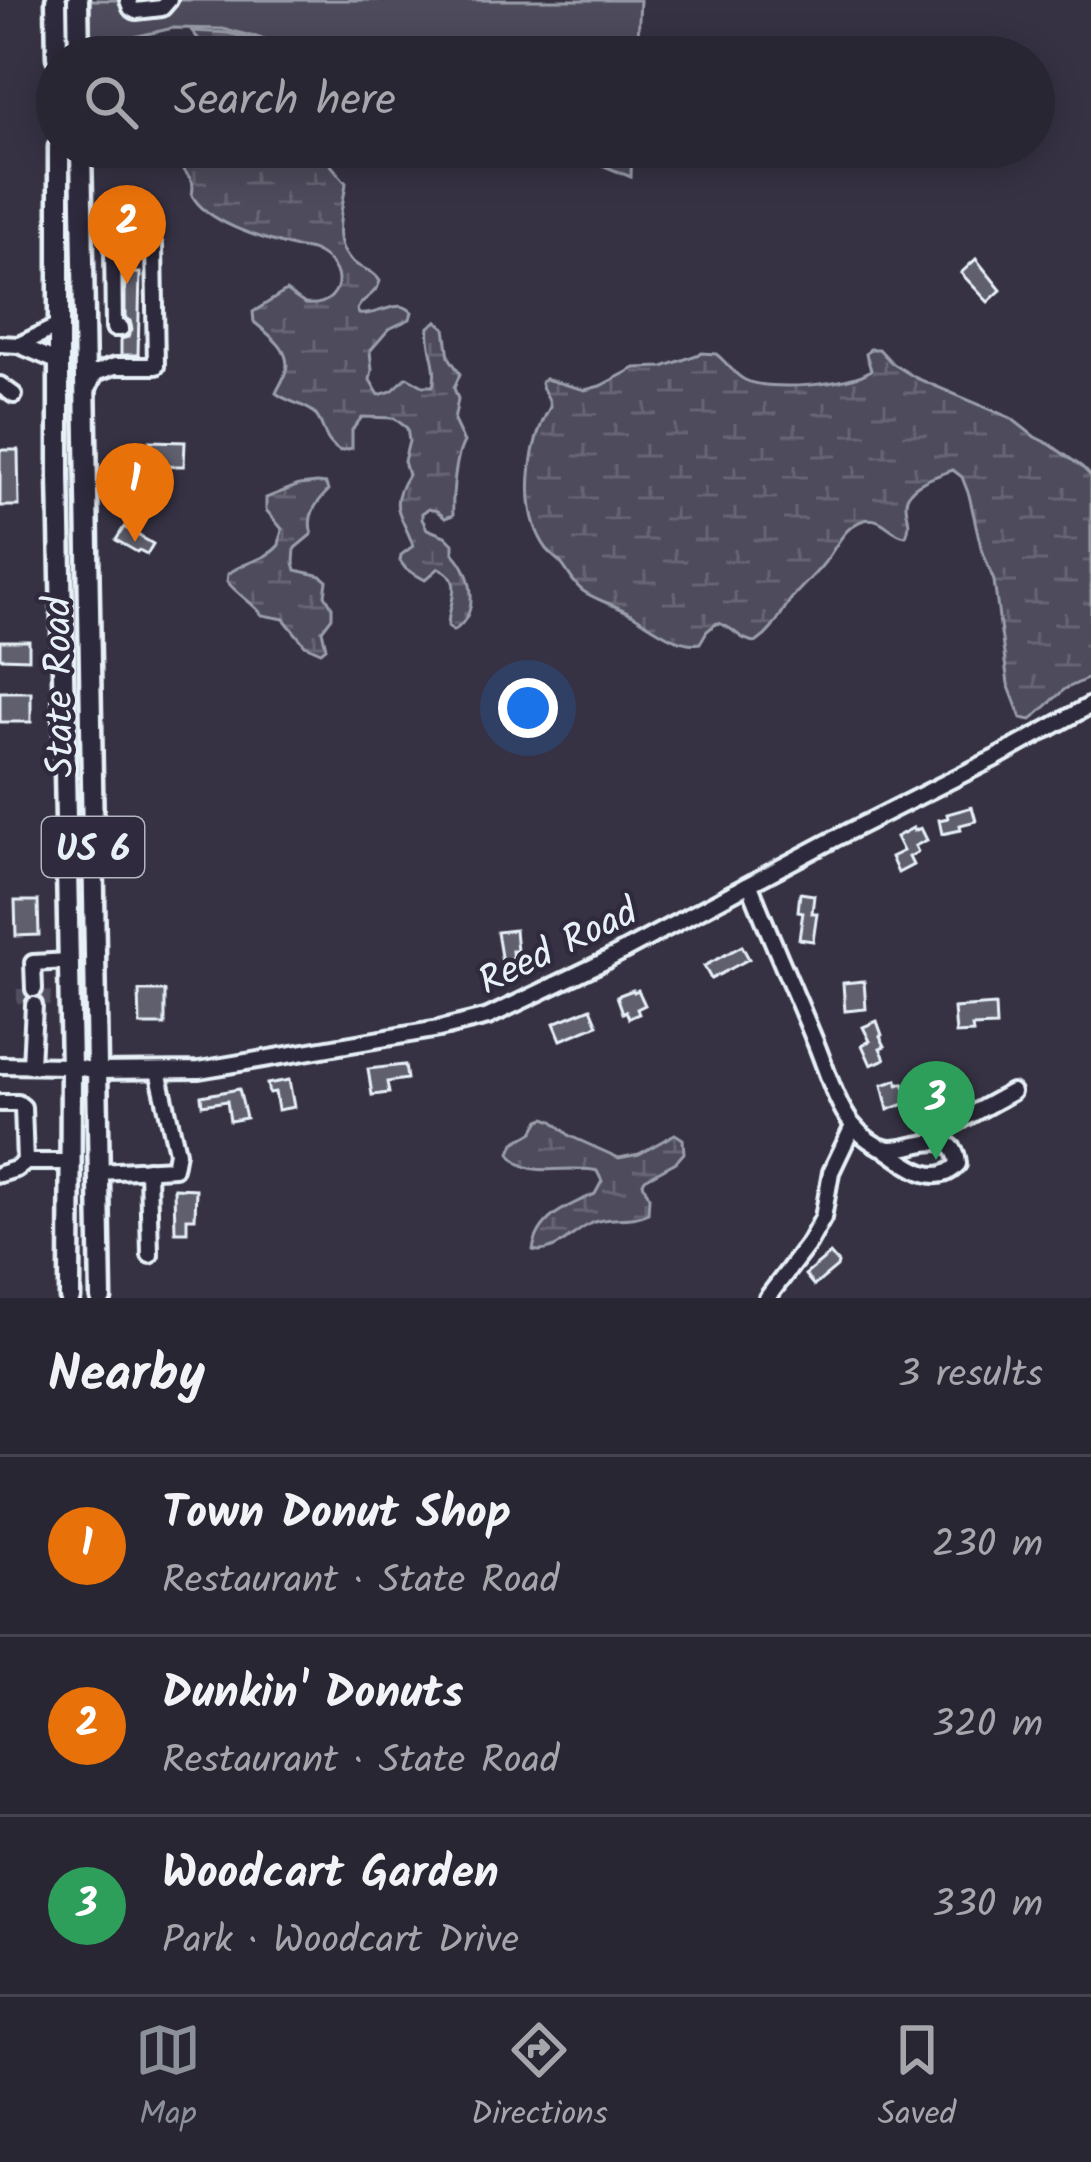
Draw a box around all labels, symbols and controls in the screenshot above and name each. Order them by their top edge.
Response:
search box [36,36,1055,168]
text: Search here [174,66,396,138]
icon: search [78,69,144,135]
pin: 2 [88,185,166,284]
pin: 1 [96,443,174,542]
street label: State Road [28,595,94,778]
your location [498,678,558,738]
road number: US 6 [42,817,144,877]
street label: Reed Road [468,883,651,1014]
pin: 3 [897,1061,975,1160]
text: Nearby [48,1336,205,1417]
text: 3 results [898,1345,1043,1407]
text: Town Donut Shop [162,1479,511,1551]
text: 1 [81,1515,93,1577]
text: 230 m [932,1515,1043,1577]
text: Restaurant · State Road [162,1551,559,1613]
text: Dunkin' Donuts [162,1659,463,1731]
text: 2 [76,1695,98,1757]
text: 320 m [932,1695,1043,1757]
text: Restaurant · State Road [162,1731,559,1793]
text: Woodcart Garden [162,1839,499,1911]
text: 3 [76,1875,98,1937]
text: 330 m [932,1875,1043,1937]
text: Park · Woodcart Drive [162,1911,519,1973]
tab: Map [135,2017,201,2142]
tab: Directions [471,2017,608,2142]
tab: Saved [878,2017,956,2142]

